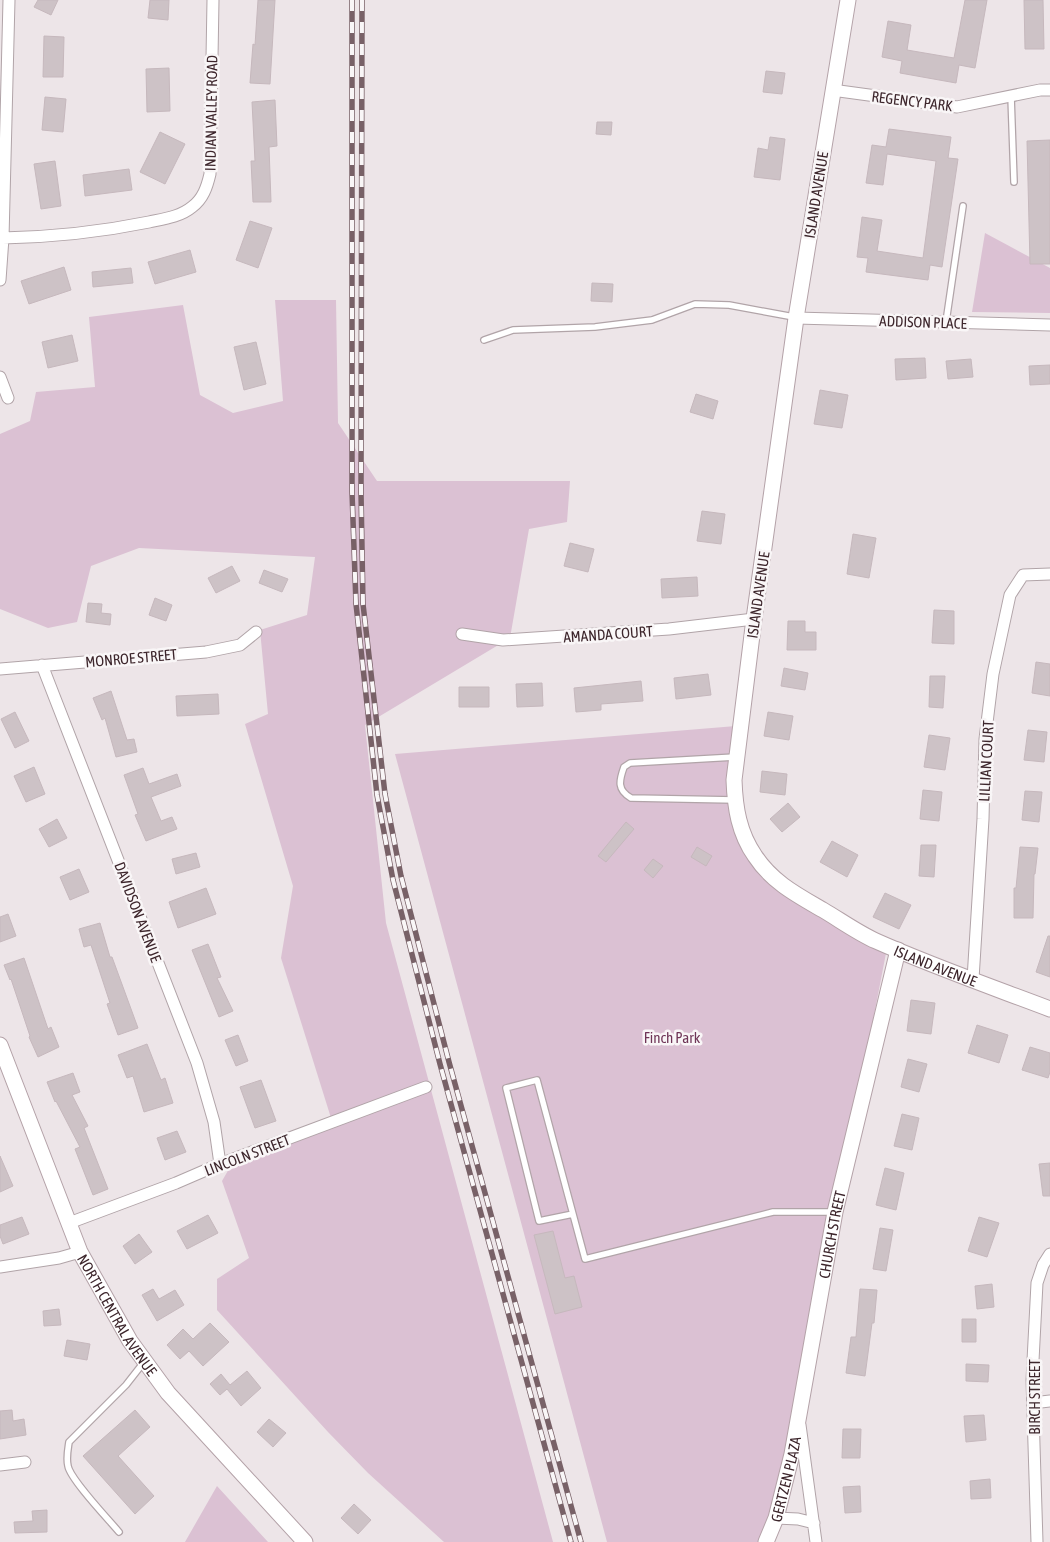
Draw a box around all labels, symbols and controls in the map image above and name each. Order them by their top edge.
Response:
street label: INDIAN VALLEY ROAD [201,55,221,171]
street label: REGENCY PARK [871,88,954,114]
street label: ISLAND AVENUE [801,150,831,240]
street label: ADDISON PLACE [879,312,968,332]
street label: ISLAND AVENUE [743,550,773,639]
street label: AMANDA COURT [563,622,654,646]
street label: MONROE STREET [84,645,178,670]
street label: LILLIAN COURT [975,719,997,802]
street label: DAVIDSON AVENUE [111,860,165,965]
street label: ISLAND AVENUE [892,941,980,990]
park label: Finch Park [644,1029,701,1046]
street label: LINCOLN STREET [202,1131,293,1179]
street label: CHURCH STREET [815,1188,848,1280]
street label: NORTH CENTRAL AVENUE [74,1251,161,1379]
street label: BIRCH STREET [1026,1359,1043,1435]
street label: GERTZEN PLAZA [767,1435,804,1524]

